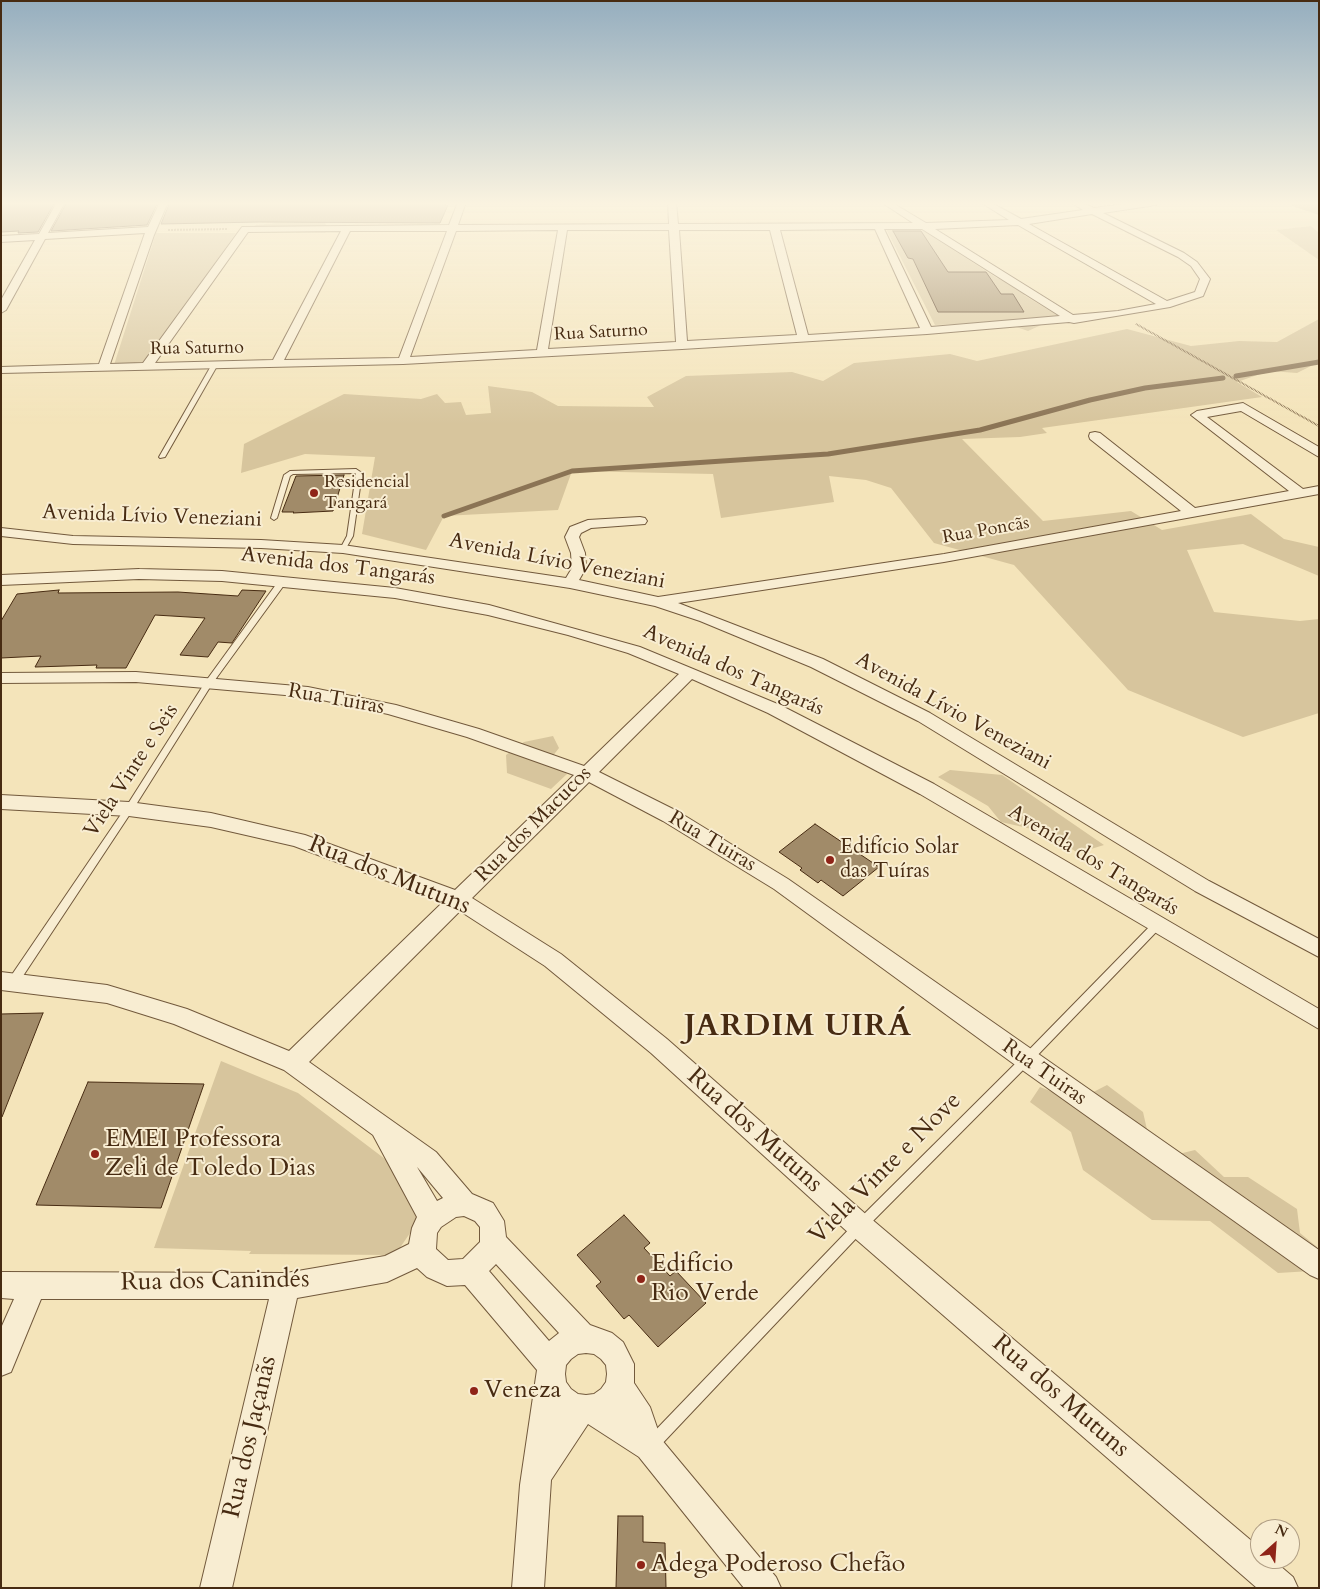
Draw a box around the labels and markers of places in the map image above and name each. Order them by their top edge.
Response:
place label: Residencial Tangará [324,472,409,514]
marker: Residencial Tangará [308,487,320,499]
place label: Edifício Solar das Tuíras [840,835,959,885]
marker: Edifício Solar das Tuíras [824,854,836,866]
place label: EMEI Professora Zeli de Toledo Dias [105,1125,315,1184]
marker: EMEI Professora Zeli de Toledo Dias [89,1148,101,1160]
place label: Edifício Rio Verde [651,1250,759,1309]
marker: Edifício Rio Verde [635,1273,647,1285]
place label: Veneza [484,1376,561,1406]
marker: Veneza [468,1385,480,1397]
place label: Adega Poderoso Chefão [651,1550,905,1580]
marker: Adega Poderoso Chefão [635,1559,647,1571]

